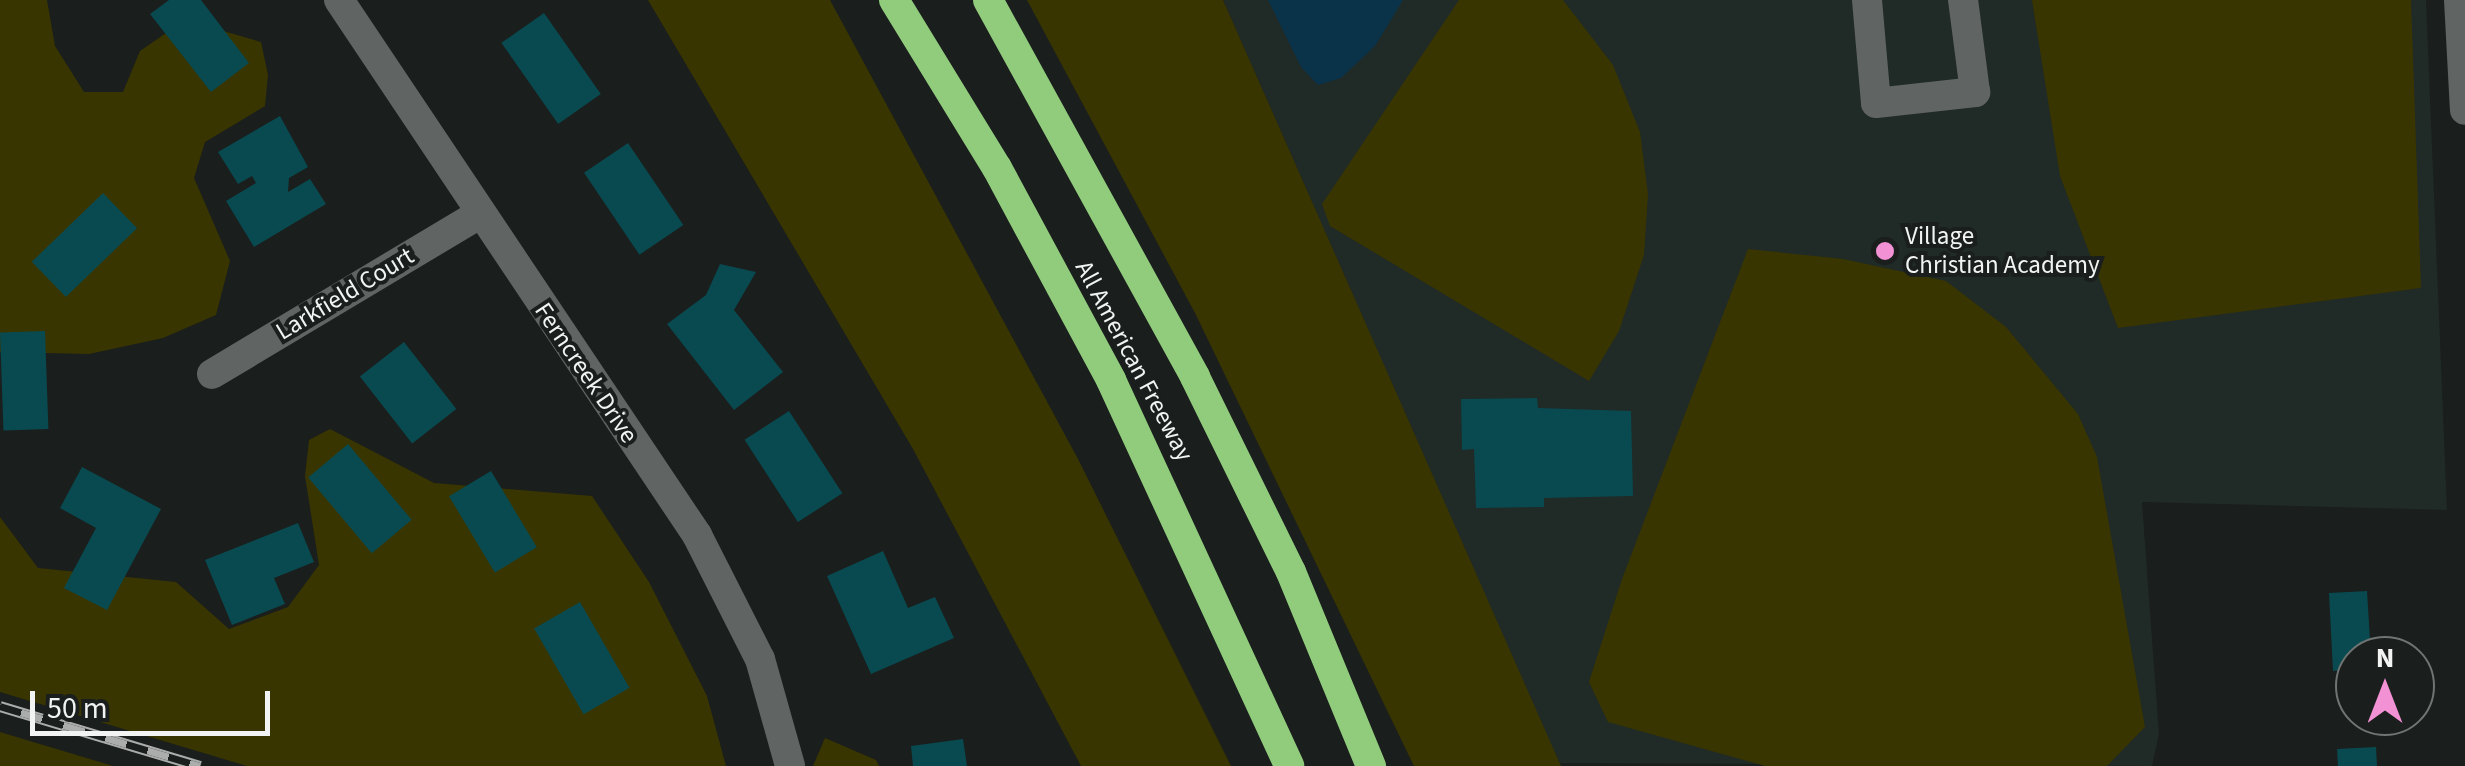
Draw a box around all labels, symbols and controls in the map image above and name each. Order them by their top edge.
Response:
place label: Village Christian Academy [1905,222,2100,281]
marker: Village Christian Academy [1874,240,1896,262]
street label: Larkfield Court [271,241,419,347]
street label: All American Freeway [1069,256,1199,466]
street label: Ferncreek Drive [528,297,644,449]
north arrow [2335,636,2435,736]
text: N [2376,638,2394,678]
scale bar [35,671,275,733]
text: 50 m [47,687,108,730]

